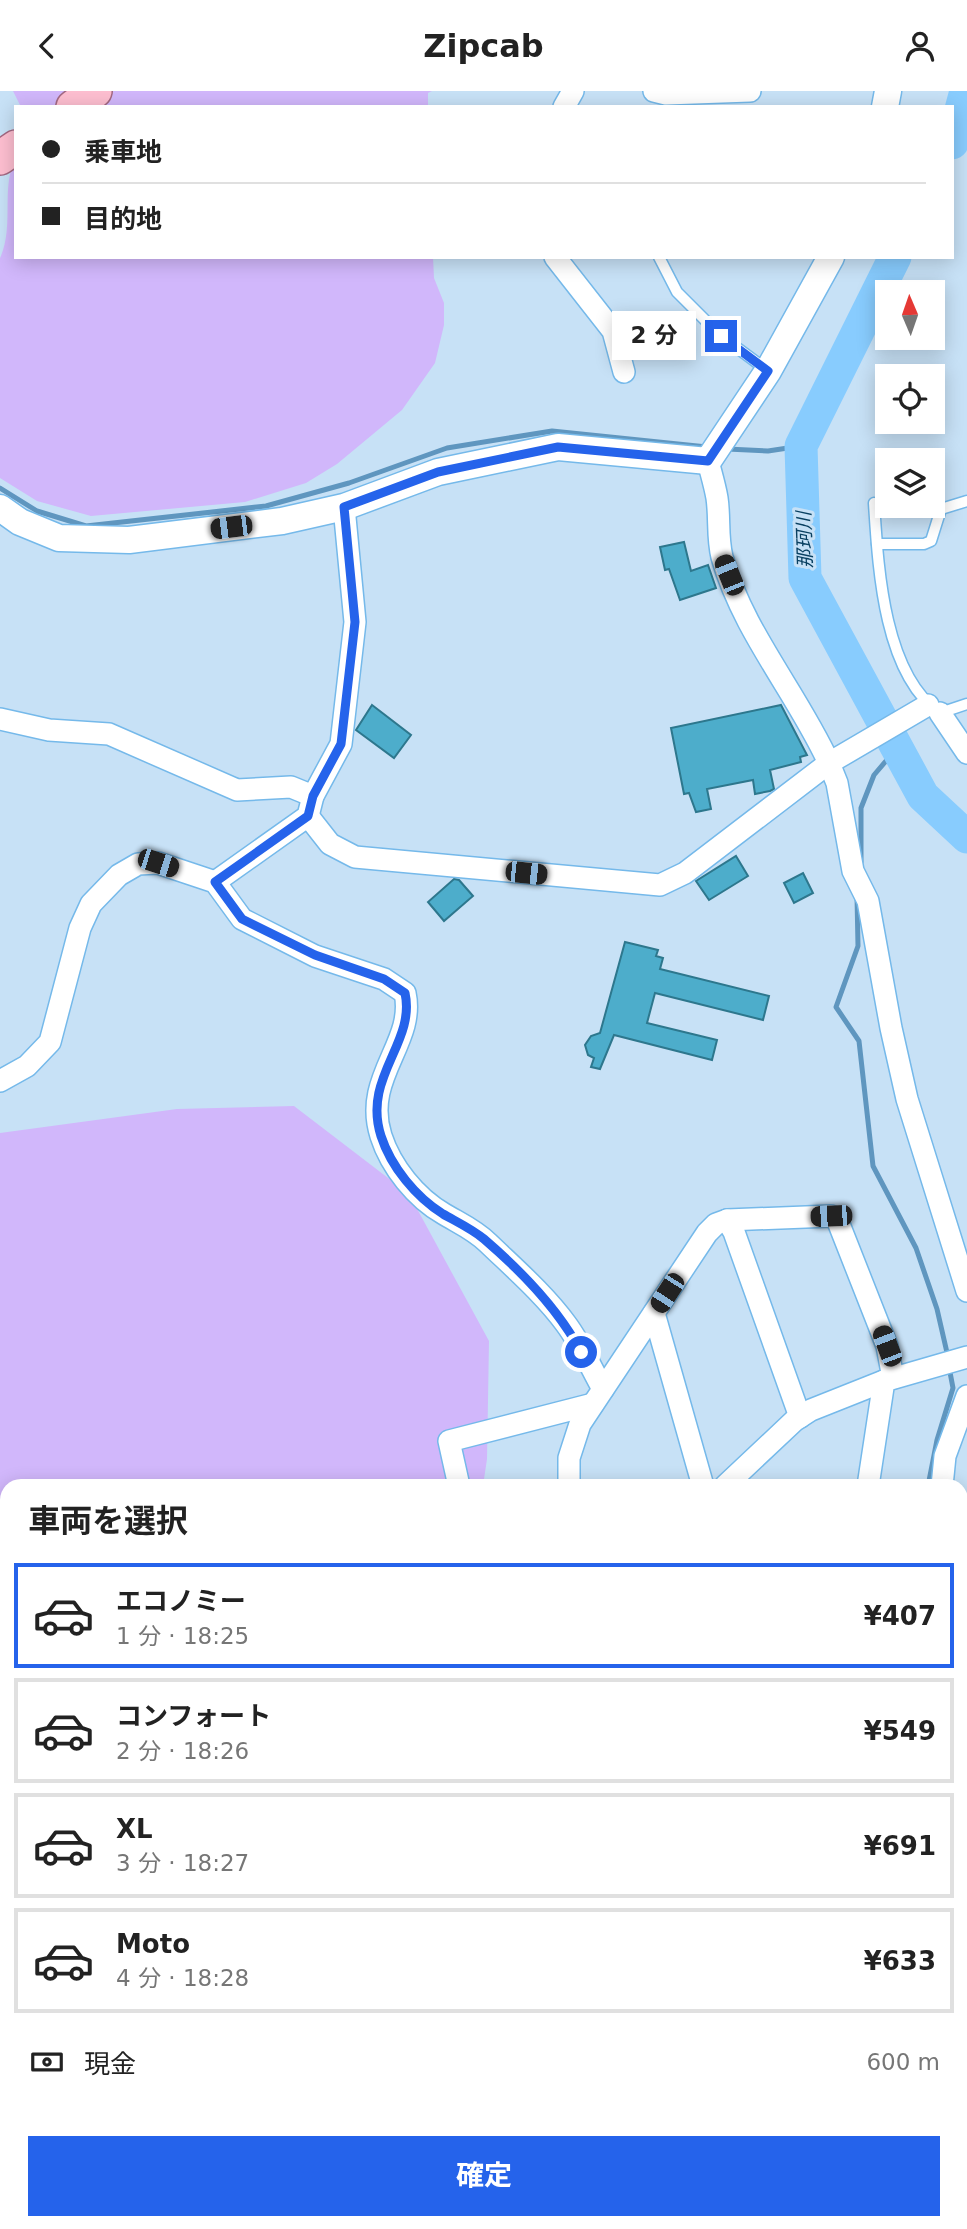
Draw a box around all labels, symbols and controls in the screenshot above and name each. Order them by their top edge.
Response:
icon: back [28,27,66,65]
text: Zipcab [423,27,544,65]
icon: person [901,27,939,65]
text: 乗車地 [84,137,162,167]
text: 目的地 [84,204,162,234]
north arrow [875,280,945,350]
map controls [875,280,945,518]
callout: 2 分 [612,311,696,361]
route end [705,320,737,352]
text: 2 分 [630,322,678,348]
button: locate [875,364,945,434]
button: layers [875,448,945,518]
water label: 那珂川 [792,509,816,569]
car [209,514,254,540]
car [712,552,747,598]
car [135,847,182,879]
car [505,860,548,886]
car [810,1205,853,1227]
car [647,1270,688,1316]
car [870,1323,905,1369]
route start [565,1336,597,1368]
text: 車両を選択 [28,1502,188,1540]
icon: car [32,1584,95,1647]
text: エコノミー [116,1586,246,1616]
text: ¥407 [864,1601,936,1631]
text: 1 分 · 18:25 [116,1623,249,1649]
icon: car [32,1699,95,1762]
text: コンフォート [116,1701,271,1731]
text: ¥549 [864,1716,936,1746]
text: 2 分 · 18:26 [116,1738,249,1764]
icon: car [32,1814,95,1877]
text: XL [116,1814,153,1844]
text: ¥691 [864,1831,936,1861]
text: 3 分 · 18:27 [116,1850,249,1876]
icon: car [32,1929,95,1992]
text: Moto [116,1929,190,1959]
text: ¥633 [864,1946,936,1976]
text: 4 分 · 18:28 [116,1965,249,1991]
icon: cash [28,2043,66,2081]
text: 現金 [84,2049,136,2079]
text: 600 m [866,2049,940,2075]
button: 確定 [28,2136,940,2216]

